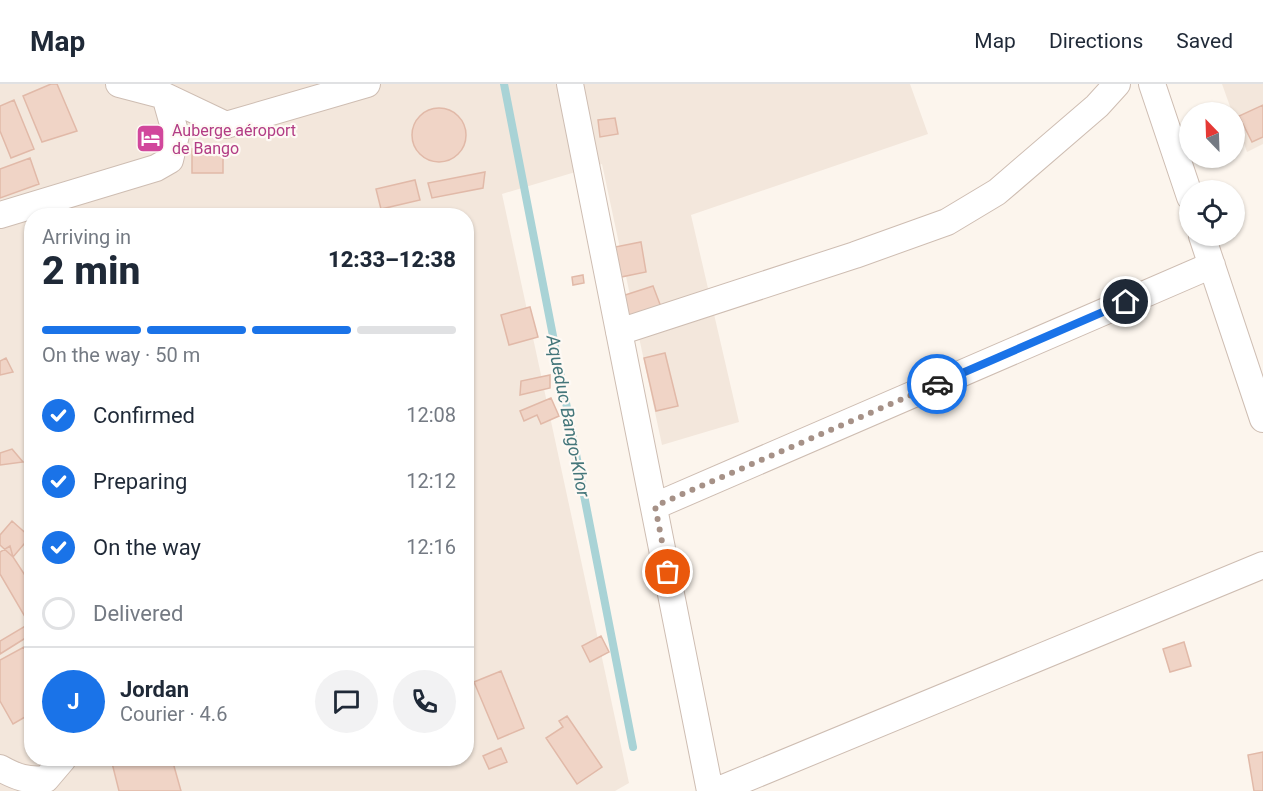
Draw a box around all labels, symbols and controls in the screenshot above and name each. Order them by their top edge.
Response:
text: Map [30,25,85,58]
text: Map [974,29,1016,53]
text: Directions [1049,29,1143,53]
text: Saved [1176,29,1233,53]
north arrow [1179,102,1245,168]
map controls [1179,102,1245,246]
place label: Auberge aéroport de Bango [172,121,296,158]
hotel icon: Auberge aéroport de Bango [135,123,167,155]
button: locate [1179,180,1245,246]
text: Arriving in [42,225,131,249]
text: 12:33–12:38 [328,247,456,272]
text: 2 min [42,248,140,294]
pin [1100,276,1151,327]
icon: home [1109,285,1142,318]
water label: Aqueduc Bango-Khor [542,332,595,500]
text: On the way · 50 m [42,343,200,367]
courier [907,354,967,414]
icon: car [921,368,954,401]
icon: check [42,399,75,432]
text: Confirmed [93,403,195,428]
text: 12:08 [406,403,456,427]
icon: check [42,465,75,498]
text: Preparing [93,469,187,494]
text: 12:12 [406,469,456,493]
icon: check [42,531,75,564]
text: On the way [93,535,201,560]
text: 12:16 [406,535,456,559]
pin [642,546,693,597]
icon: bag [651,555,684,588]
text: Delivered [93,601,183,626]
button: chat [315,670,378,733]
button: phone [393,670,456,733]
text: Jordan [120,677,189,702]
text: J [67,689,80,714]
text: Courier · 4.6 [120,702,227,726]

